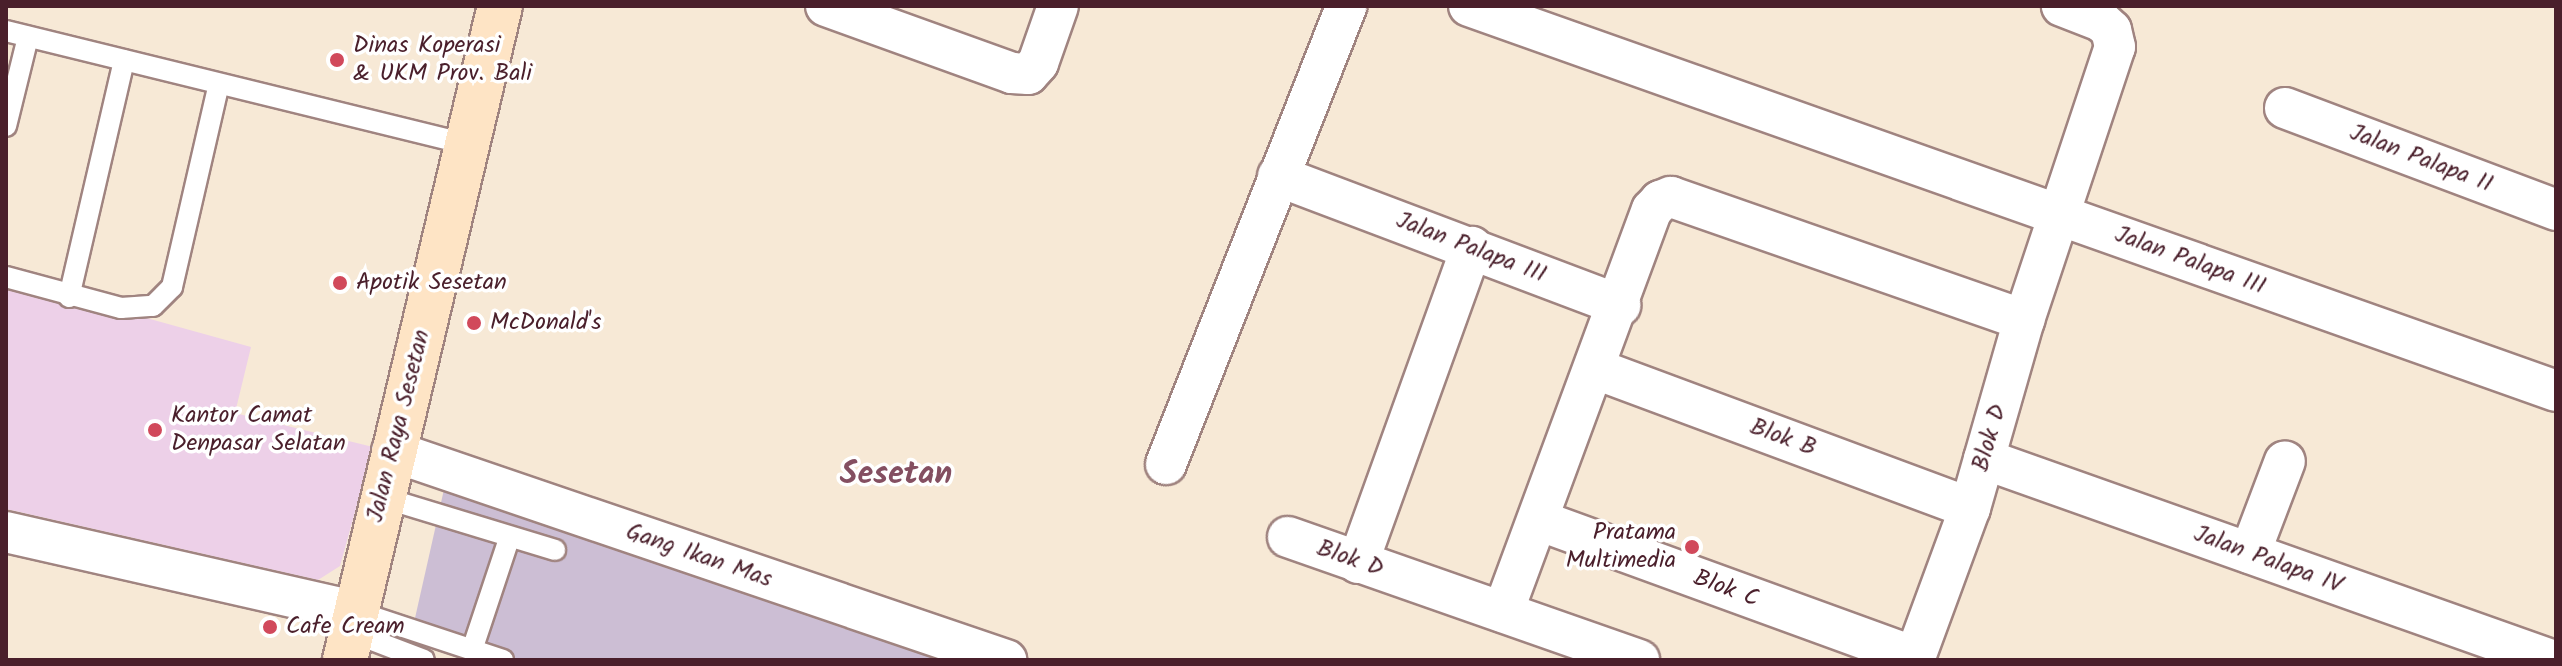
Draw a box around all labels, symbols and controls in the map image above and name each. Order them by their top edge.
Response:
place label: Dinas Koperasi & UKM Prov. Bali [353,32,532,88]
marker: Dinas Koperasi & UKM Prov. Bali [328,51,346,69]
street label: Jalan Palapa II [2345,119,2497,199]
street label: Jalan Palapa III [1392,206,1550,290]
street label: Jalan Palapa III [2111,220,2269,302]
place label: Apotik Sesetan [356,269,507,297]
marker: Apotik Sesetan [331,274,349,292]
place label: McDonald's [490,309,602,337]
marker: McDonald's [465,314,483,332]
street label: Jalan Raya Sesetan [361,327,437,525]
street label: Blok D [1967,401,2013,475]
place label: Kantor Camat Denpasar Selatan [171,402,346,458]
street label: Blok B [1746,413,1820,463]
marker: Kantor Camat Denpasar Selatan [146,421,164,439]
district label: Sesetan [840,456,952,494]
street label: Gang Ikan Mas [622,518,776,594]
place label: Pratama Multimedia [1566,519,1676,575]
street label: Jalan Palapa IV [2190,520,2346,600]
street label: Blok D [1313,534,1387,584]
marker: Pratama Multimedia [1683,538,1701,556]
street label: Blok C [1689,564,1763,614]
place label: Cafe Cream [286,613,405,641]
marker: Cafe Cream [261,618,279,636]

